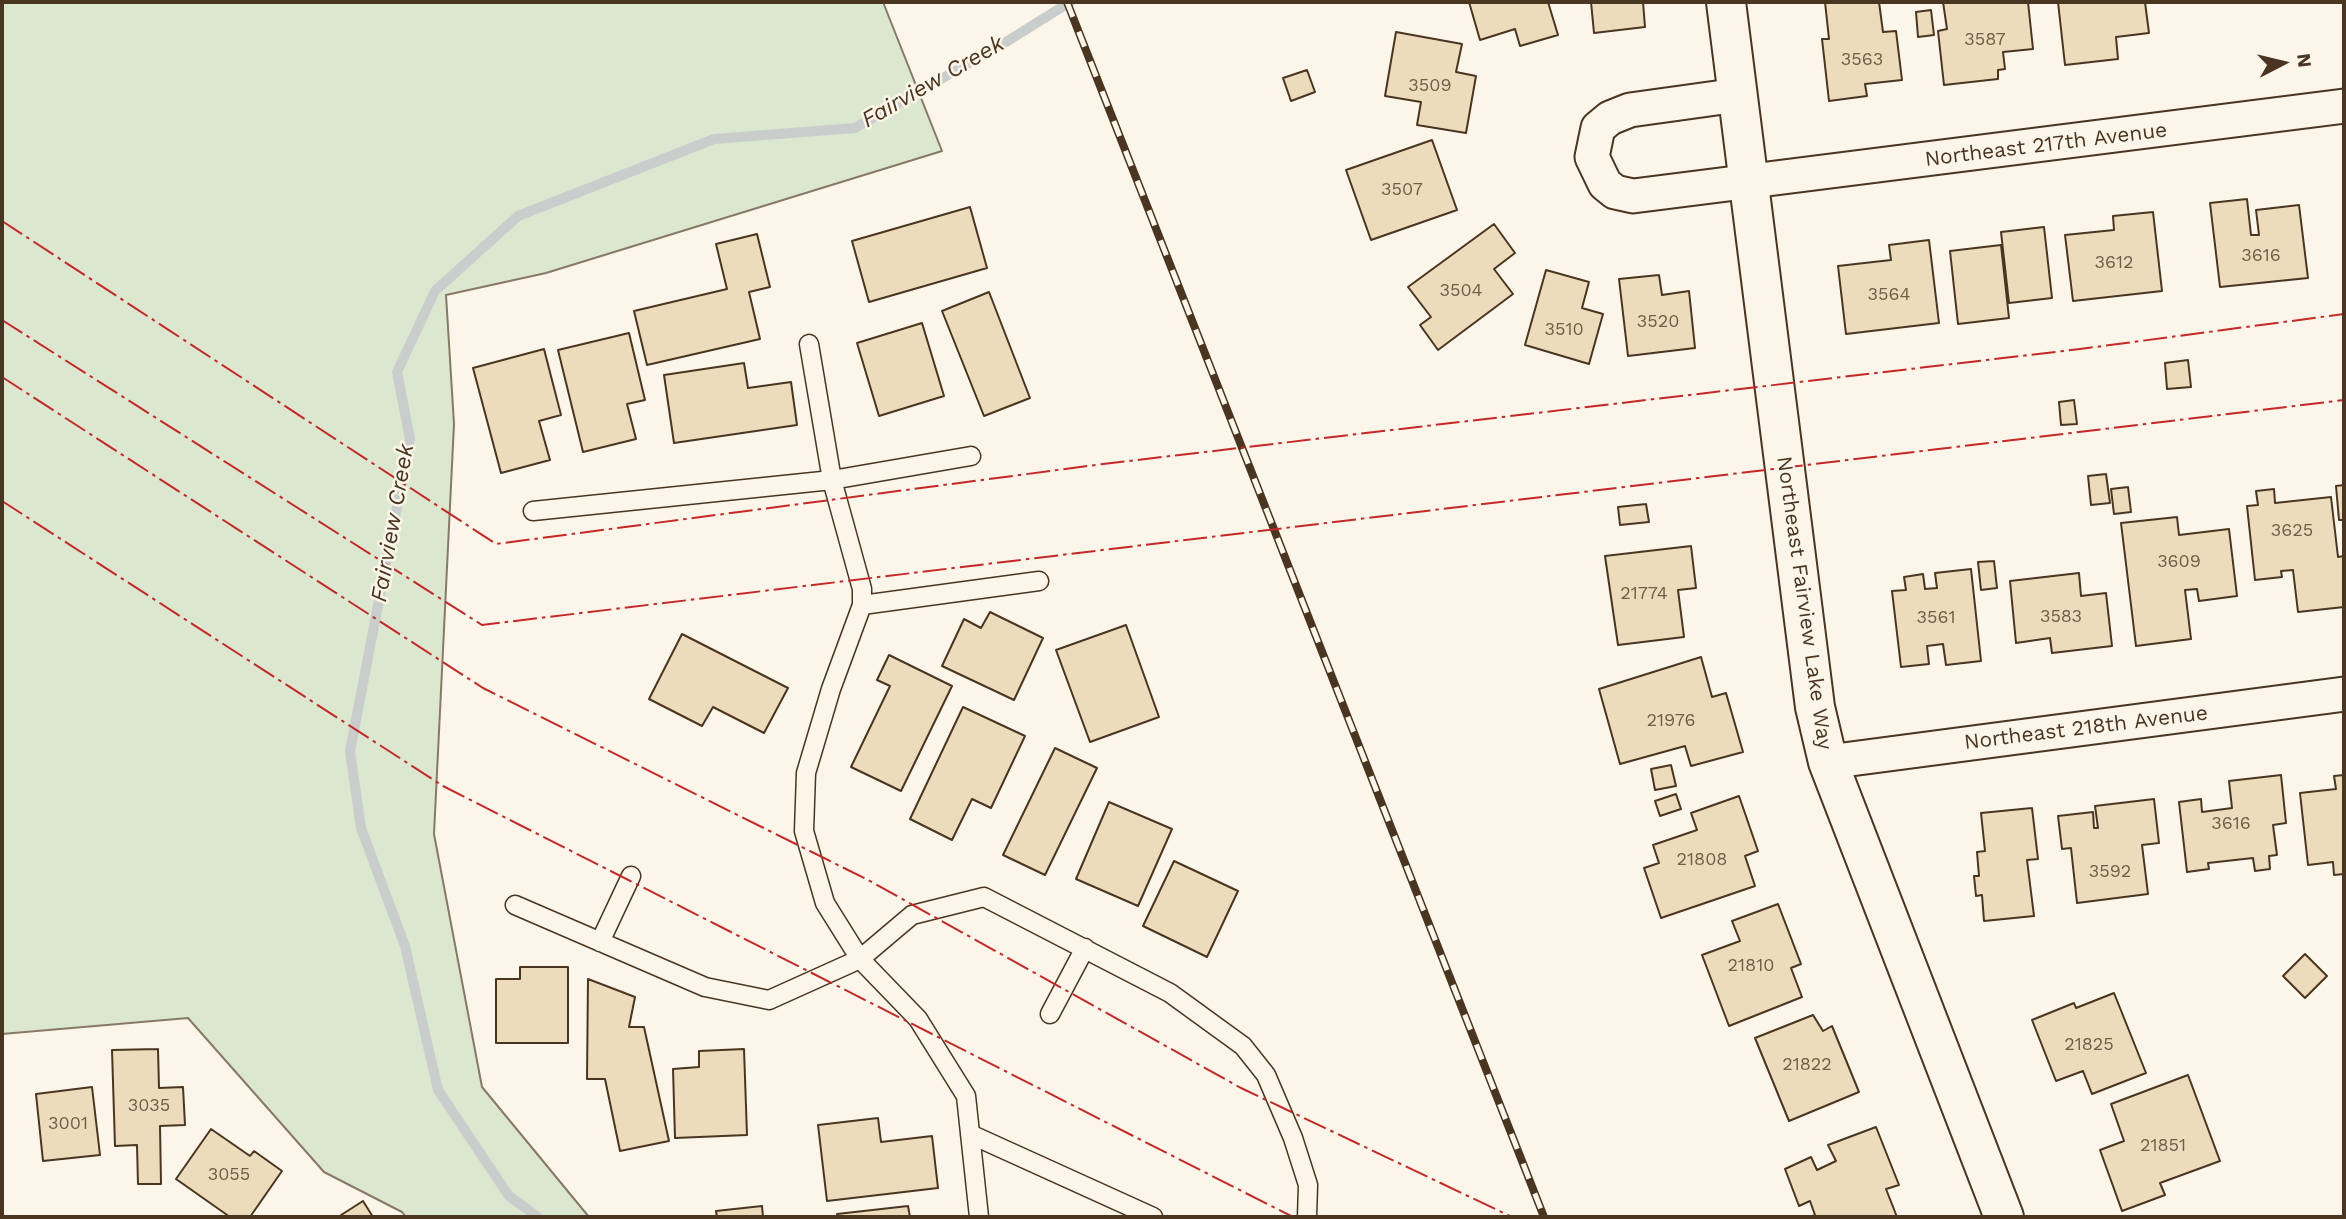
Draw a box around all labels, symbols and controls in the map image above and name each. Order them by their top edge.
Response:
north arrow [2248,28,2318,98]
house number: 3587 [1964,29,2006,51]
water label: Fairview Creek [857,30,1009,134]
house number: 3563 [1841,49,1883,71]
text: N [2292,52,2317,69]
house number: 3509 [1408,75,1452,97]
street label: Northeast 217th Avenue [1923,118,2169,172]
house number: 3507 [1381,179,1423,201]
house number: 3616 [2241,245,2281,267]
house number: 3612 [2095,252,2133,274]
house number: 3504 [1439,280,1483,302]
house number: 3564 [1868,284,1910,306]
house number: 3520 [1637,311,1679,333]
house number: 3510 [1544,319,1584,341]
water label: Fairview Creek [365,442,421,604]
street label: Northeast Fairview Lake Way [1771,455,1837,751]
house number: 3625 [2271,520,2313,542]
house number: 3609 [2157,551,2201,573]
house number: 21774 [1620,583,1668,605]
house number: 3583 [2040,606,2082,628]
house number: 3561 [1917,607,1955,629]
street label: Northeast 218th Avenue [1963,701,2209,755]
house number: 21976 [1647,710,1695,732]
house number: 3616 [2211,813,2251,835]
house number: 21808 [1677,849,1727,871]
house number: 3592 [2089,861,2131,883]
house number: 21810 [1728,955,1774,977]
house number: 21825 [2064,1034,2114,1056]
house number: 21822 [1782,1054,1832,1076]
house number: 3035 [128,1095,170,1117]
house number: 3001 [48,1113,88,1135]
house number: 21851 [2140,1135,2186,1157]
house number: 3055 [208,1164,250,1186]

